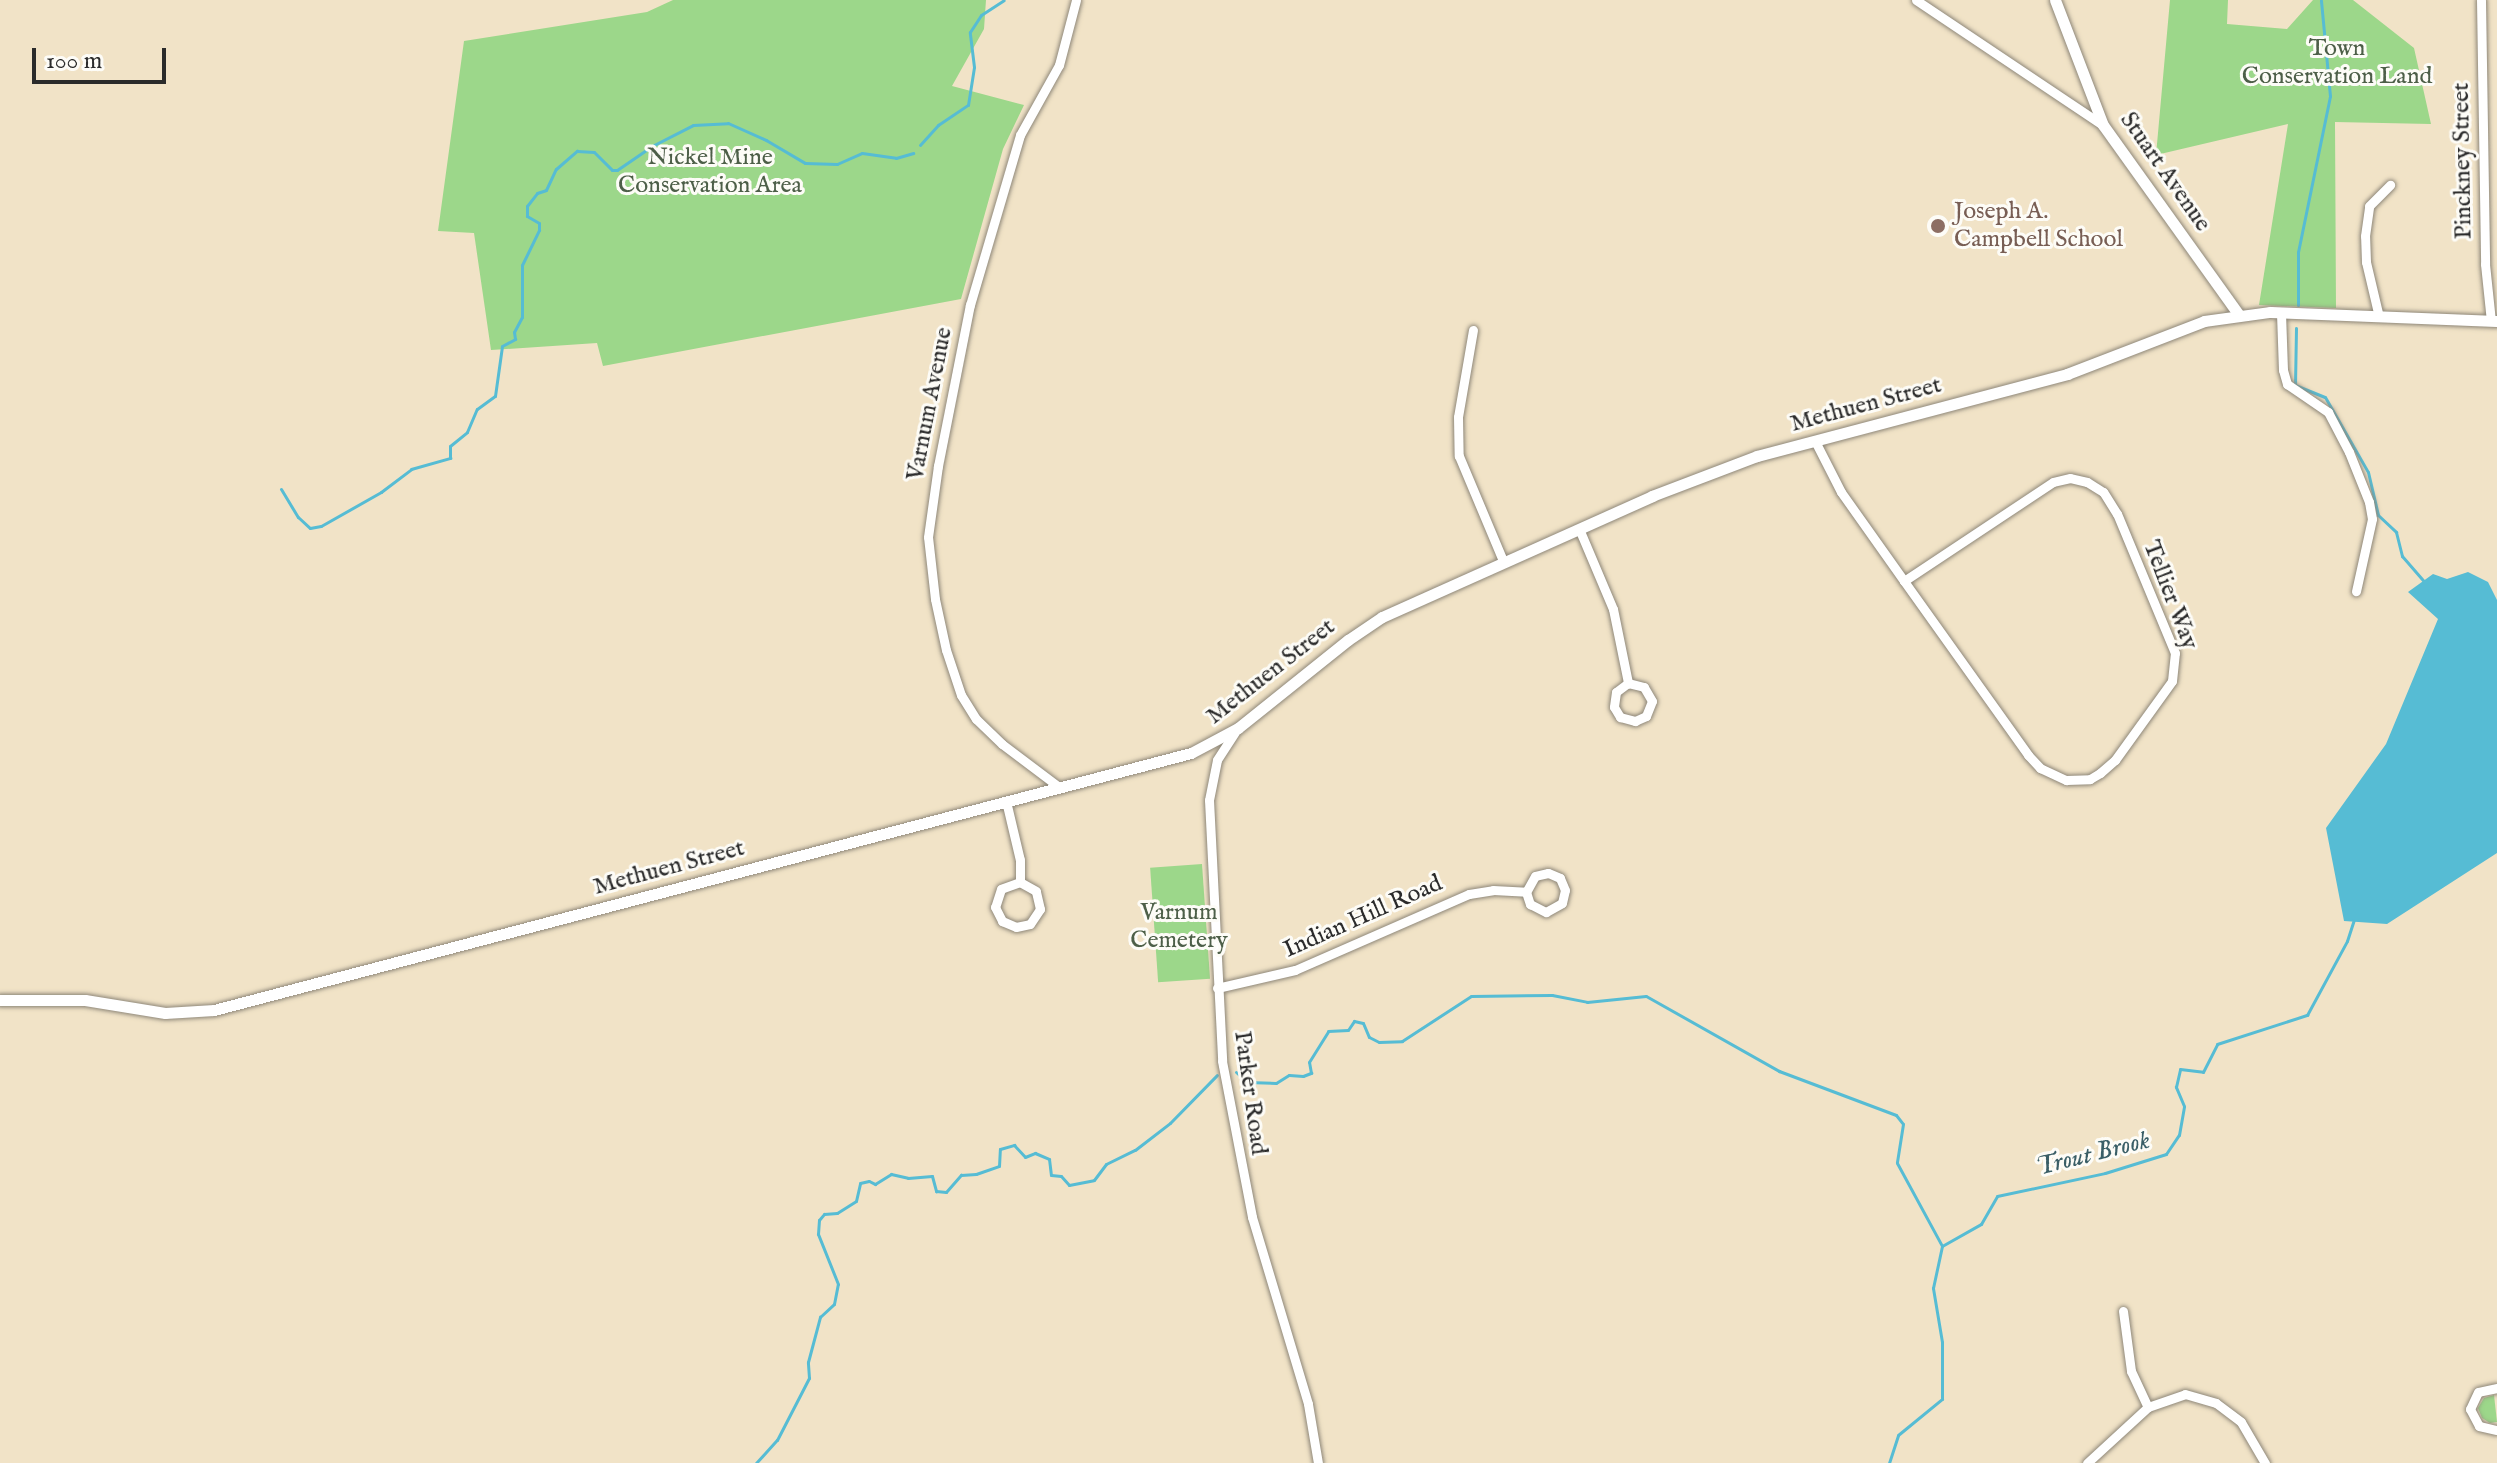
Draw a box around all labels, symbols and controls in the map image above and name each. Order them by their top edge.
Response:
scale bar [36,32,170,82]
park label: Town Conservation Land [2242,35,2432,91]
text: 100 m [46,46,102,77]
street label: Pinckney Street [2447,82,2479,240]
street label: Stuart Avenue [2113,107,2217,237]
park label: Nickel Mine Conservation Area [618,144,802,200]
place label: Joseph A. Campbell School [1954,198,2123,254]
marker: Joseph A. Campbell School [1929,217,1947,235]
street label: Varnum Avenue [901,325,959,483]
street label: Methuen Street [1787,371,1945,439]
street label: Tellier Way [2136,536,2204,654]
street label: Methuen Street [1201,613,1341,731]
street label: Methuen Street [590,834,748,902]
street label: Indian Hill Road [1279,869,1447,965]
park label: Varnum Cemetery [1130,899,1228,955]
street label: Parker Road [1227,1029,1273,1157]
water label: Trout Brook [2033,1125,2153,1183]

